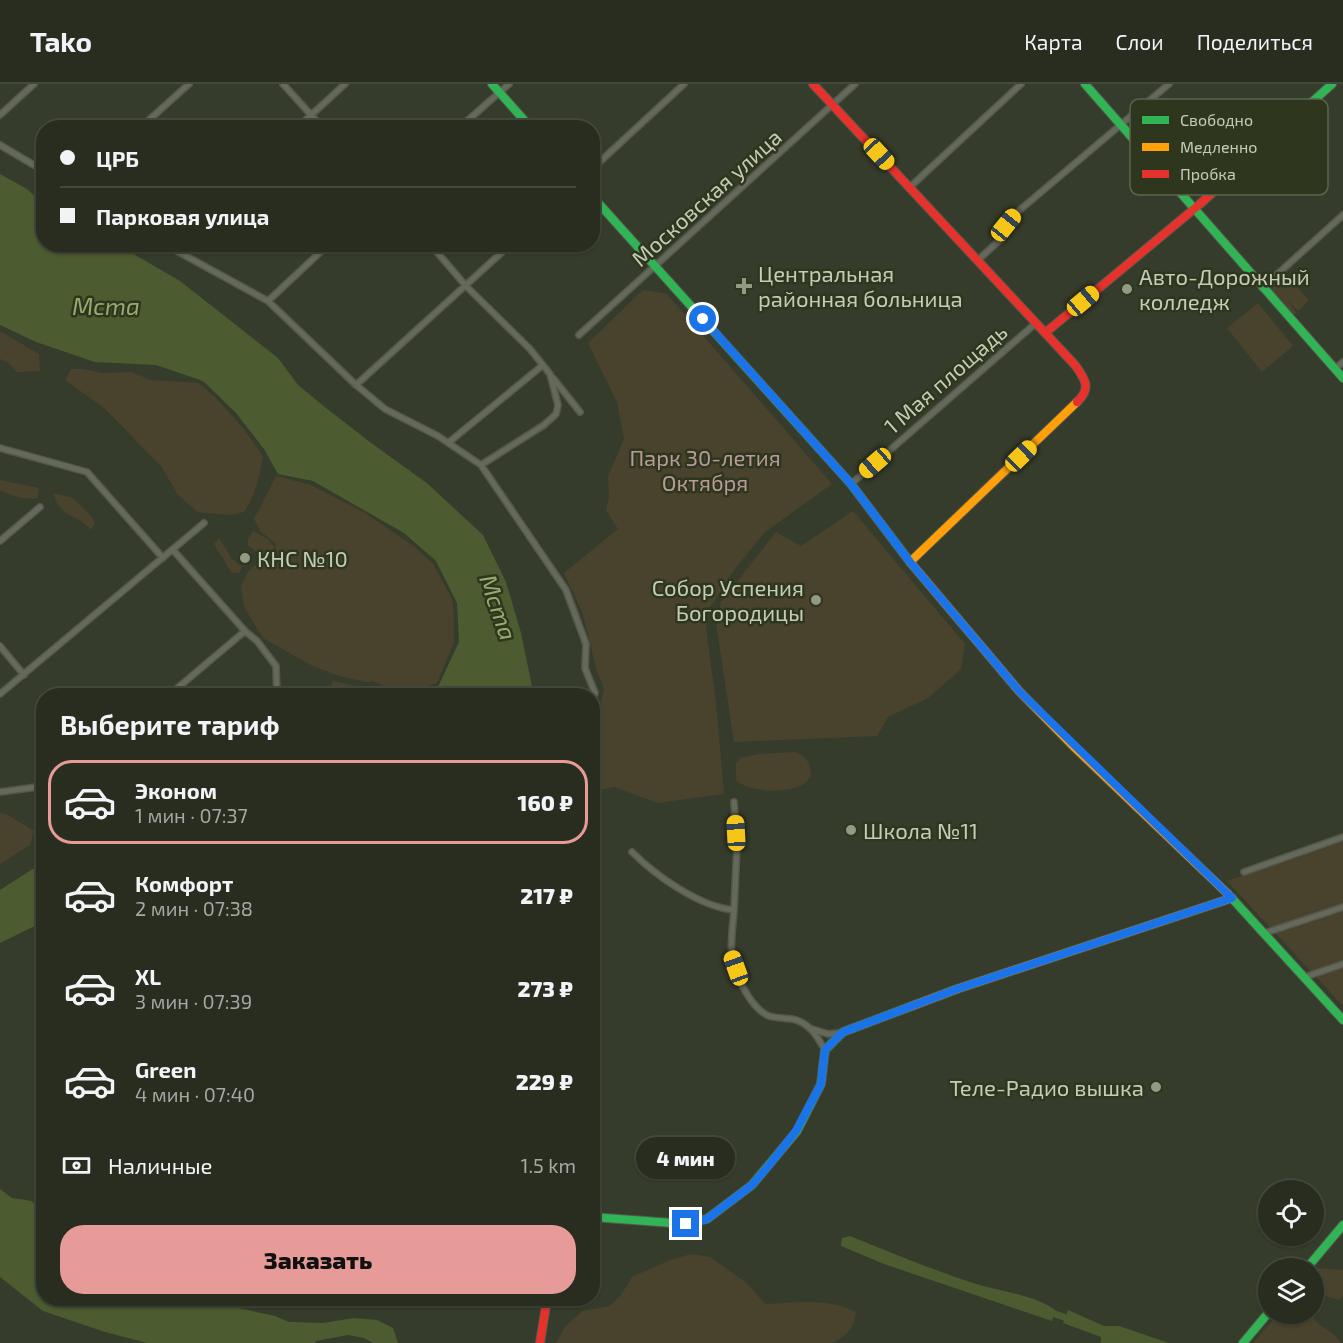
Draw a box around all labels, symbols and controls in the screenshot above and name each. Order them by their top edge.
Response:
text: Tako [30,24,92,58]
text: Карта [1024,29,1083,54]
text: Слои [1116,29,1164,54]
text: Поделиться [1197,29,1313,54]
legend [1130,99,1328,195]
text: Свободно [1180,110,1253,129]
street label: Московская улица [626,123,787,272]
car [860,135,898,173]
text: Медленно [1180,137,1257,156]
text: ЦРБ [96,145,139,171]
text: Пробка [1180,164,1236,183]
text: Парковая улица [96,203,269,229]
car [988,205,1024,245]
place label: Центральная районная больница [758,260,963,311]
place label: Авто-Дорожный колледж [1139,263,1310,314]
marker: Центральная районная больница [735,277,753,295]
marker: Авто-Дорожный колледж [1120,282,1134,296]
car [1063,283,1103,319]
water label: Мста [72,291,140,320]
route start [689,305,716,332]
street label: 1 Мая площадь [878,318,1012,438]
car [1002,437,1040,475]
park label: Парк 30-летия Октября [629,444,781,495]
car [856,444,894,482]
place label: КНС №10 [257,545,348,571]
marker: КНС №10 [238,551,252,565]
water label: Мста [474,570,524,644]
place label: Собор Успения Богородицы [652,574,804,625]
marker: Собор Успения Богородицы [809,593,823,607]
text: Выберите тариф [60,708,280,740]
icon: car [63,775,117,829]
text: Эконом [135,777,217,803]
text: 160 ₽ [518,789,573,815]
text: 1 мин · 07:37 [135,803,248,827]
car [726,815,746,851]
place label: Школа №11 [863,817,978,843]
marker: Школа №11 [844,823,858,837]
icon: car [63,868,117,922]
text: Комфорт [135,870,233,896]
text: 217 ₽ [520,882,573,908]
text: 2 мин · 07:38 [135,896,253,920]
car [721,948,751,988]
icon: car [63,961,117,1015]
text: XL [135,963,161,989]
text: 273 ₽ [517,975,573,1001]
text: 3 мин · 07:39 [135,989,252,1013]
icon: car [63,1054,117,1108]
text: Green [135,1056,197,1082]
text: 229 ₽ [516,1068,573,1094]
place label: Теле-Радио вышка [950,1074,1144,1100]
marker: Теле-Радио вышка [1149,1080,1163,1094]
text: 4 мин · 07:40 [135,1082,255,1106]
callout: 4 мин [636,1137,736,1179]
text: 4 мин [656,1146,715,1170]
icon: cash [60,1149,93,1182]
text: Наличные [108,1152,212,1178]
text: 1.5 km [521,1153,576,1177]
map controls [1258,1180,1324,1324]
button: locate [1258,1180,1324,1246]
route end [672,1210,699,1237]
button: Заказать [60,1225,576,1294]
button: layers [1258,1258,1324,1324]

